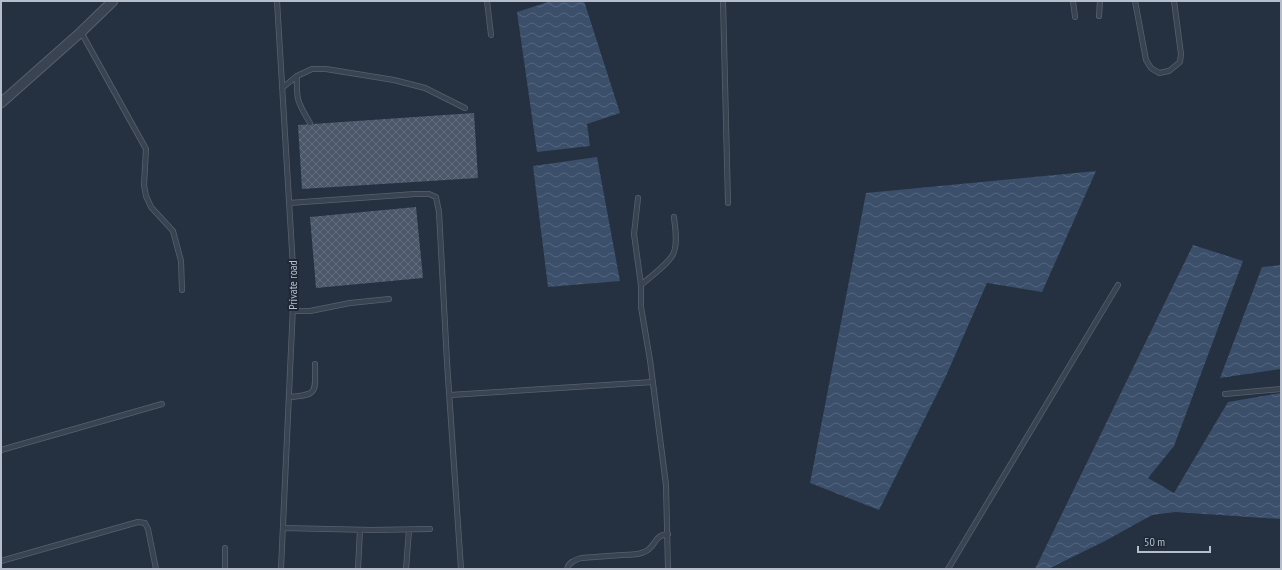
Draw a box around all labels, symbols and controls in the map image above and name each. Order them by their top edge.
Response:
street label: Private road [285,260,300,310]
scale bar [1138,528,1210,554]
text: 50 m [1144,534,1165,549]

